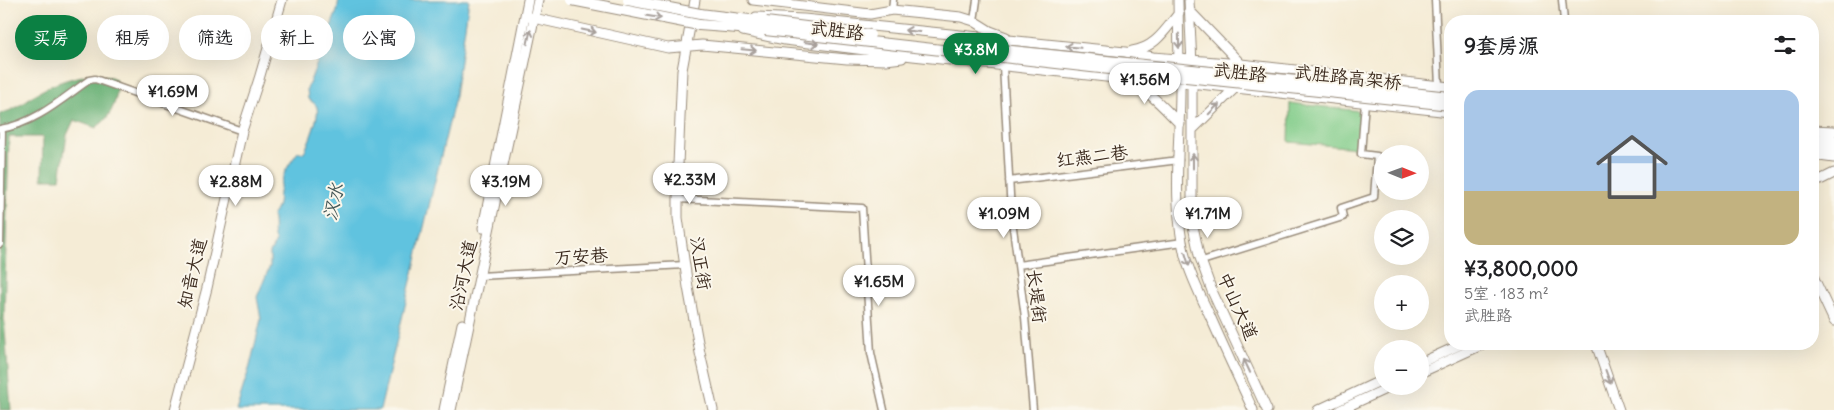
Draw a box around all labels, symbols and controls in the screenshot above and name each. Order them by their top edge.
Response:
one-way arrow [645,12,661,22]
chip: 买房 [15,15,87,60]
chip: 租房 [97,15,169,60]
chip: 筛选 [179,15,251,60]
chip: 新上 [261,15,333,60]
chip: 公寓 [343,15,415,60]
street label: 武胜路 [809,15,865,45]
one-way arrow [904,26,920,36]
one-way arrow [580,27,596,36]
one-way arrow [525,29,534,45]
icon: filters [1771,31,1799,59]
pin: ¥3.8M [941,32,1011,75]
one-way arrow [1174,32,1184,49]
text: 9套房源 [1464,32,1539,59]
one-way arrow [802,39,818,49]
text: ¥3.8M [954,39,998,59]
one-way arrow [1066,42,1082,52]
one-way arrow [741,45,757,55]
street label: 武胜路 [1212,58,1268,86]
street label: 武胜路高架桥 [1293,60,1403,94]
pin: ¥1.56M [1104,62,1186,105]
text: ¥1.56M [1120,69,1170,89]
pin: ¥1.69M [132,74,214,117]
text: ¥1.69M [148,81,198,101]
one-way arrow [1208,103,1221,115]
icon: home [1587,122,1677,212]
street label: 红燕二巷 [1055,140,1129,172]
north arrow [1374,145,1429,200]
map controls [1374,145,1429,395]
one-way arrow [1188,153,1198,170]
pin: ¥2.33M [649,162,731,205]
pin: ¥2.88M [195,164,277,207]
pin: ¥3.19M [465,164,547,207]
text: ¥2.33M [664,169,716,189]
text: ¥2.88M [210,171,262,191]
text: ¥3.19M [481,171,531,191]
water label: 汉水 [317,180,349,223]
pin: ¥1.09M [963,196,1045,239]
pin: ¥1.71M [1167,196,1249,239]
text: ¥1.09M [978,203,1030,223]
text: ¥1.71M [1185,203,1231,223]
button: layers [1374,210,1429,265]
street label: 知音大道 [173,235,211,311]
street label: 汉正街 [685,235,717,291]
street label: 沿河大道 [444,237,482,313]
street label: 万安巷 [553,243,609,269]
one-way arrow [1183,251,1193,267]
text: ¥3,800,000 [1464,255,1578,282]
pin: ¥1.65M [838,264,920,307]
street label: 长堤街 [1022,268,1052,324]
street label: 中山大道 [1213,268,1263,344]
text: ¥1.65M [854,271,904,291]
button: + [1374,275,1429,330]
text: 5室 · 183 m² [1464,283,1549,303]
text: 武胜路 [1464,305,1512,325]
button: − [1374,340,1429,395]
one-way arrow [1241,359,1251,374]
one-way arrow [1604,369,1613,384]

